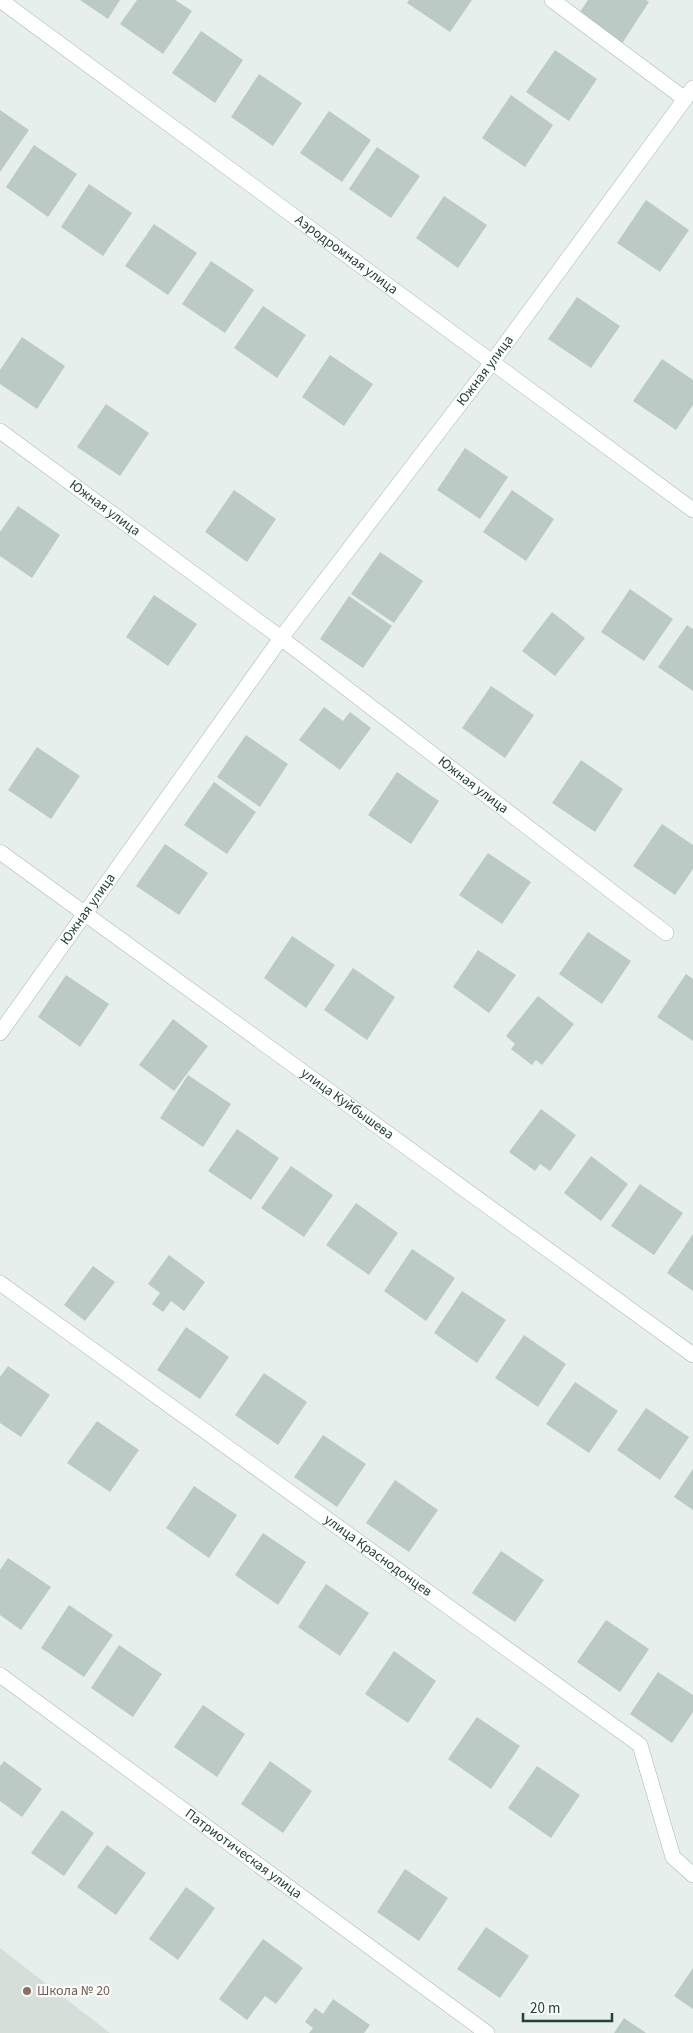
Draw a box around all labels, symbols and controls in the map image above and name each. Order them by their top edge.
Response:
street label: Аэродромная улица [291,210,402,299]
street label: Южная улица [452,331,518,410]
street label: Южная улица [65,475,144,541]
street label: Южная улица [434,752,513,819]
street label: Южная улица [56,869,121,949]
street label: улица Куйбышева [297,1063,398,1145]
street label: улица Краснодонцев [320,1510,436,1602]
street label: Патриотическая улица [181,1804,306,1904]
place label: Школа № 20 [37,1981,110,2001]
marker: Школа № 20 [21,1985,33,1997]
scale bar [523,1990,612,2022]
text: 20 m [530,1998,560,2019]

